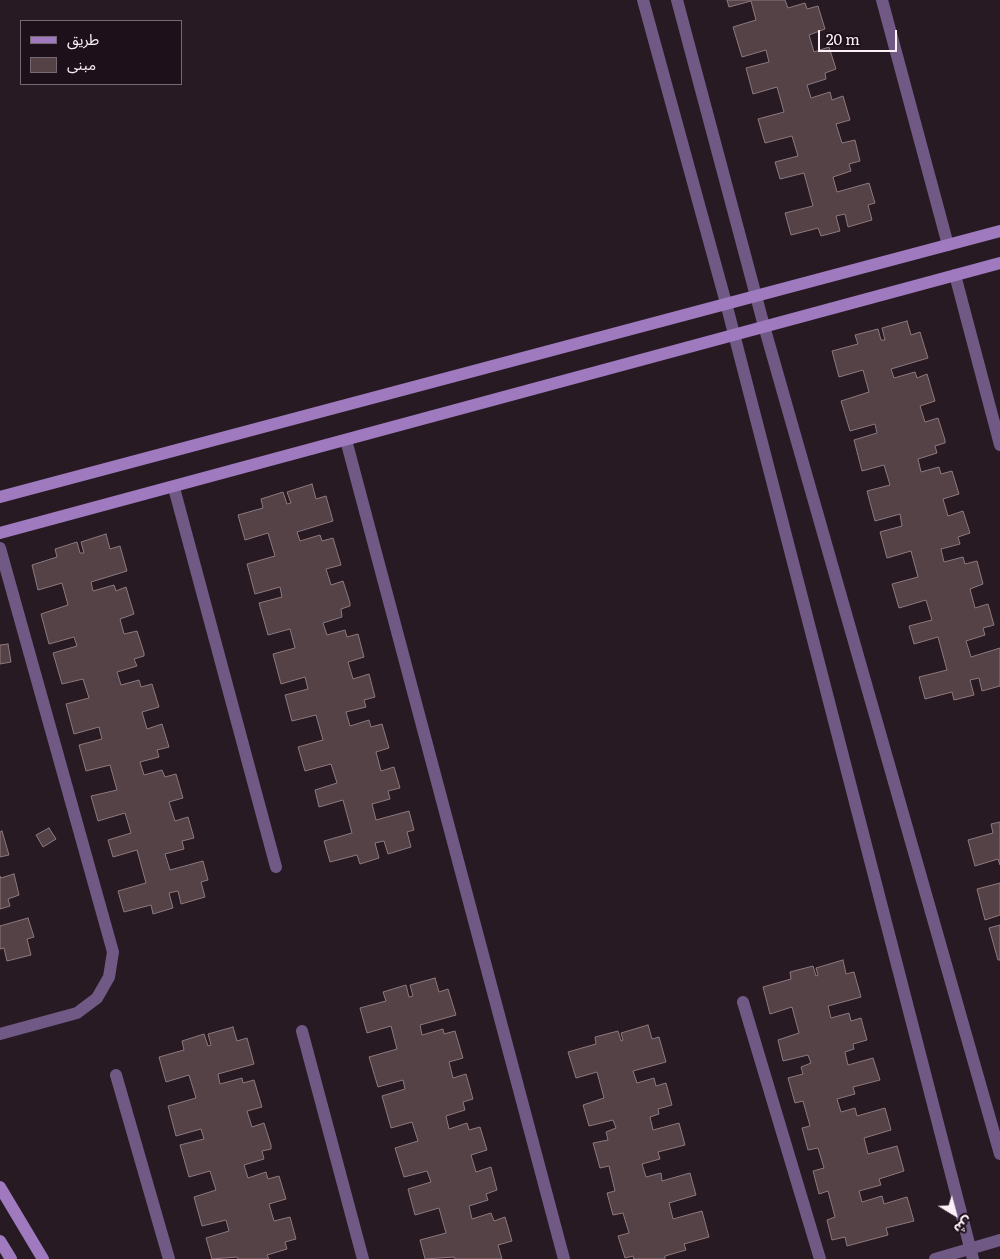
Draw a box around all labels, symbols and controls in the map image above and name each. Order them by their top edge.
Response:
legend [20,20,182,85]
scale bar [820,20,899,52]
text: طريق [67,27,99,50]
text: 20 m [826,27,860,50]
text: مبنى [67,52,96,75]
north arrow [930,1189,980,1239]
text: ش [950,1212,978,1240]

